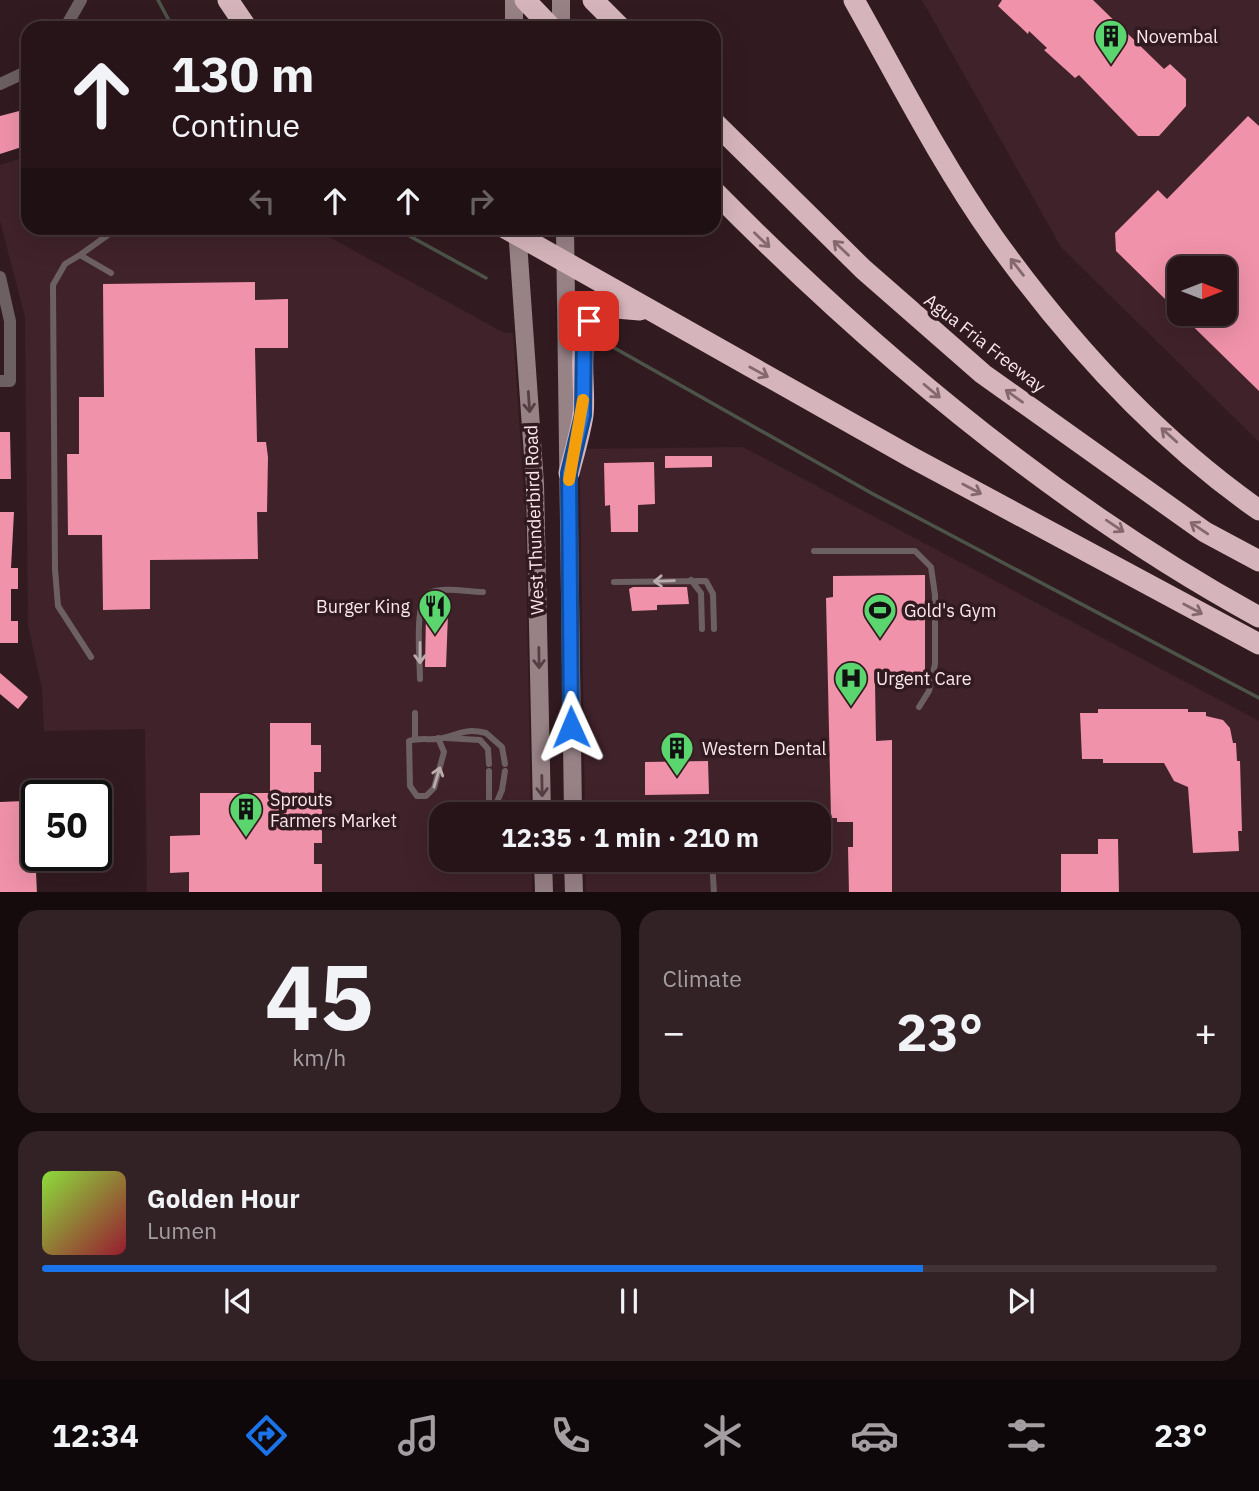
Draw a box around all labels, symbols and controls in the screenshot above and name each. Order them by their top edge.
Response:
building icon: Novembal [1092,17,1130,66]
place label: Novembal [1136,25,1218,48]
text: 130 m [171,42,315,105]
icon: ahead [56,49,147,140]
text: Continue [171,104,300,146]
icon: left [243,182,281,220]
icon: ahead [316,182,354,220]
icon: ahead [389,182,427,220]
icon: right [462,182,500,220]
one-way arrow [754,231,771,248]
one-way arrow [833,240,850,257]
north arrow [1167,256,1237,326]
map controls [1167,256,1237,326]
one-way arrow [1009,258,1024,276]
street label: Agua Fria Freeway [920,288,1050,398]
pin [559,291,619,351]
icon: arrive [570,302,608,340]
one-way arrow [749,366,769,380]
one-way arrow [922,383,940,399]
one-way arrow [1005,389,1024,403]
one-way arrow [522,390,535,413]
street label: West Thunderbird Road [519,425,549,615]
one-way arrow [1161,427,1178,444]
one-way arrow [961,482,981,496]
one-way arrow [1104,520,1124,534]
one-way arrow [1190,521,1209,535]
one-way arrow [652,574,675,587]
restaurant icon: Burger King [416,587,454,636]
sports icon: Gold's Gym [861,591,899,640]
place label: Burger King [316,595,410,618]
place label: Gold's Gym [904,599,997,622]
one-way arrow [1182,603,1203,616]
one-way arrow [413,641,426,664]
one-way arrow [533,646,546,669]
hospital icon: Urgent Care [832,659,870,708]
place label: Urgent Care [876,667,972,690]
position arrow [534,690,608,764]
building icon: Western Dental [658,729,696,778]
place label: Western Dental [702,737,827,760]
one-way arrow [431,767,444,789]
one-way arrow [535,774,549,797]
speed limit sign: 50 [21,780,112,871]
place label: Sprouts Farmers Market [270,788,397,832]
building icon: Sprouts Farmers Market [227,790,265,839]
text: 12:35 · 1 min · 210 m [501,820,759,854]
text: 45 [265,937,374,1055]
text: Climate [663,963,742,993]
text: 23° [896,998,983,1065]
text: − [663,1007,685,1056]
text: + [1194,1007,1217,1056]
text: km/h [292,1042,346,1072]
text: Golden Hour [147,1181,300,1215]
text: Lumen [147,1215,217,1245]
icon: previous [219,1282,257,1320]
icon: pause [610,1282,648,1320]
icon: next [1002,1282,1040,1320]
icon: directions [242,1411,291,1460]
icon: music [394,1411,443,1460]
icon: phone [546,1411,595,1460]
icon: climate [698,1411,747,1460]
icon: car [850,1411,899,1460]
icon: filters [1002,1411,1051,1460]
text: 12:34 [52,1414,139,1456]
text: 23° [1154,1414,1207,1456]

